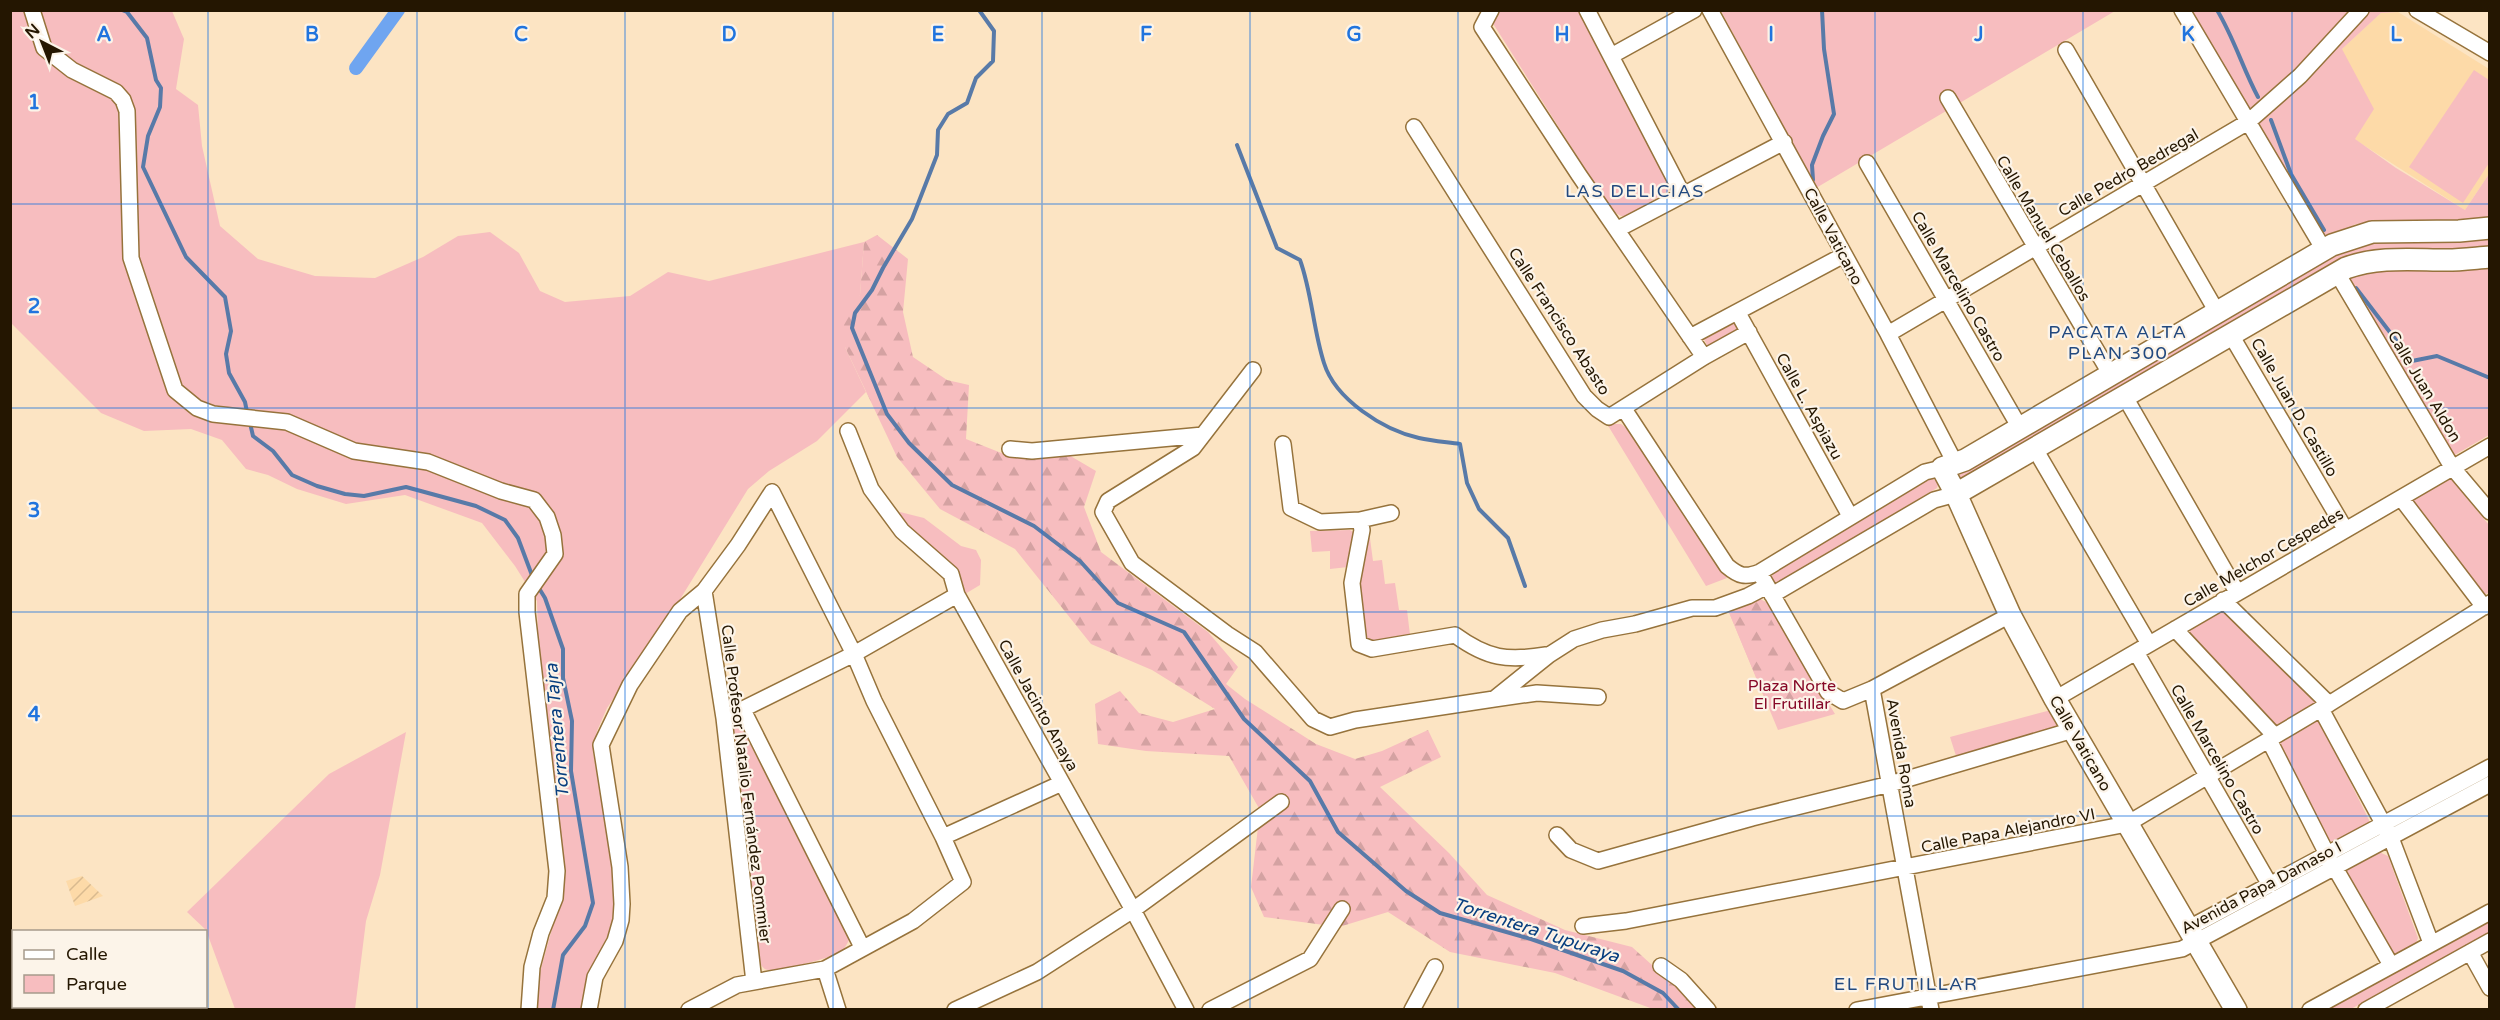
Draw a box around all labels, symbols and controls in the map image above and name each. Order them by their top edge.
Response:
north arrow [12,12,72,72]
text: N [21,20,44,43]
text: A [97,23,112,47]
text: B [305,23,319,47]
text: C [514,23,528,47]
text: D [721,23,737,47]
text: E [932,23,945,47]
text: F [1140,23,1152,47]
text: G [1346,23,1362,47]
text: H [1554,23,1570,47]
text: I [1768,23,1774,47]
text: J [1973,23,1984,47]
text: K [2181,23,2195,47]
text: L [2390,23,2402,47]
text: 1 [28,91,40,115]
street label: Calle Pedro Bedregal [2055,124,2202,221]
street label: Calle Manuel Ceballos [1992,152,2095,305]
district label: LAS DELICIAS [1565,180,1705,202]
street label: Calle Vaticano [1799,184,1867,289]
street label: Calle Marcelino Castro [1907,208,2009,365]
street label: Calle Francisco Abasto [1504,244,1614,399]
text: 2 [28,295,40,319]
district label: PACATA ALTA PLAN 300 [2048,321,2188,364]
street label: Calle Juan Aldon [2383,327,2465,446]
street label: Calle Juan D. Castillo [2246,335,2342,480]
street label: Calle L. Aspiazu [1771,349,1847,463]
text: 3 [28,499,40,523]
street label: Calle Melchor Cespedes [2180,504,2347,612]
street label: Calle Profesor Natalio Fernández Pommier [717,623,776,946]
street label: Calle Jacinto Anaya [994,636,1083,775]
water label: Torrentera Tajra [540,662,574,799]
park label: Plaza Norte El Frutillar [1748,676,1836,714]
street label: Calle Marcelino Castro [2166,681,2268,838]
street label: Calle Vaticano [2045,692,2116,795]
street label: Avenida Roma [1882,697,1920,809]
text: 4 [28,703,41,727]
street label: Calle Papa Alejandro VI [1919,804,2097,858]
street label: Avenida Papa Damaso I [2178,837,2345,939]
water label: Torrentera Tupuraya [1450,893,1623,968]
legend [12,930,207,1008]
text: Calle [66,943,108,965]
text: Parque [66,973,127,995]
district label: EL FRUTILLAR [1834,973,1978,995]

